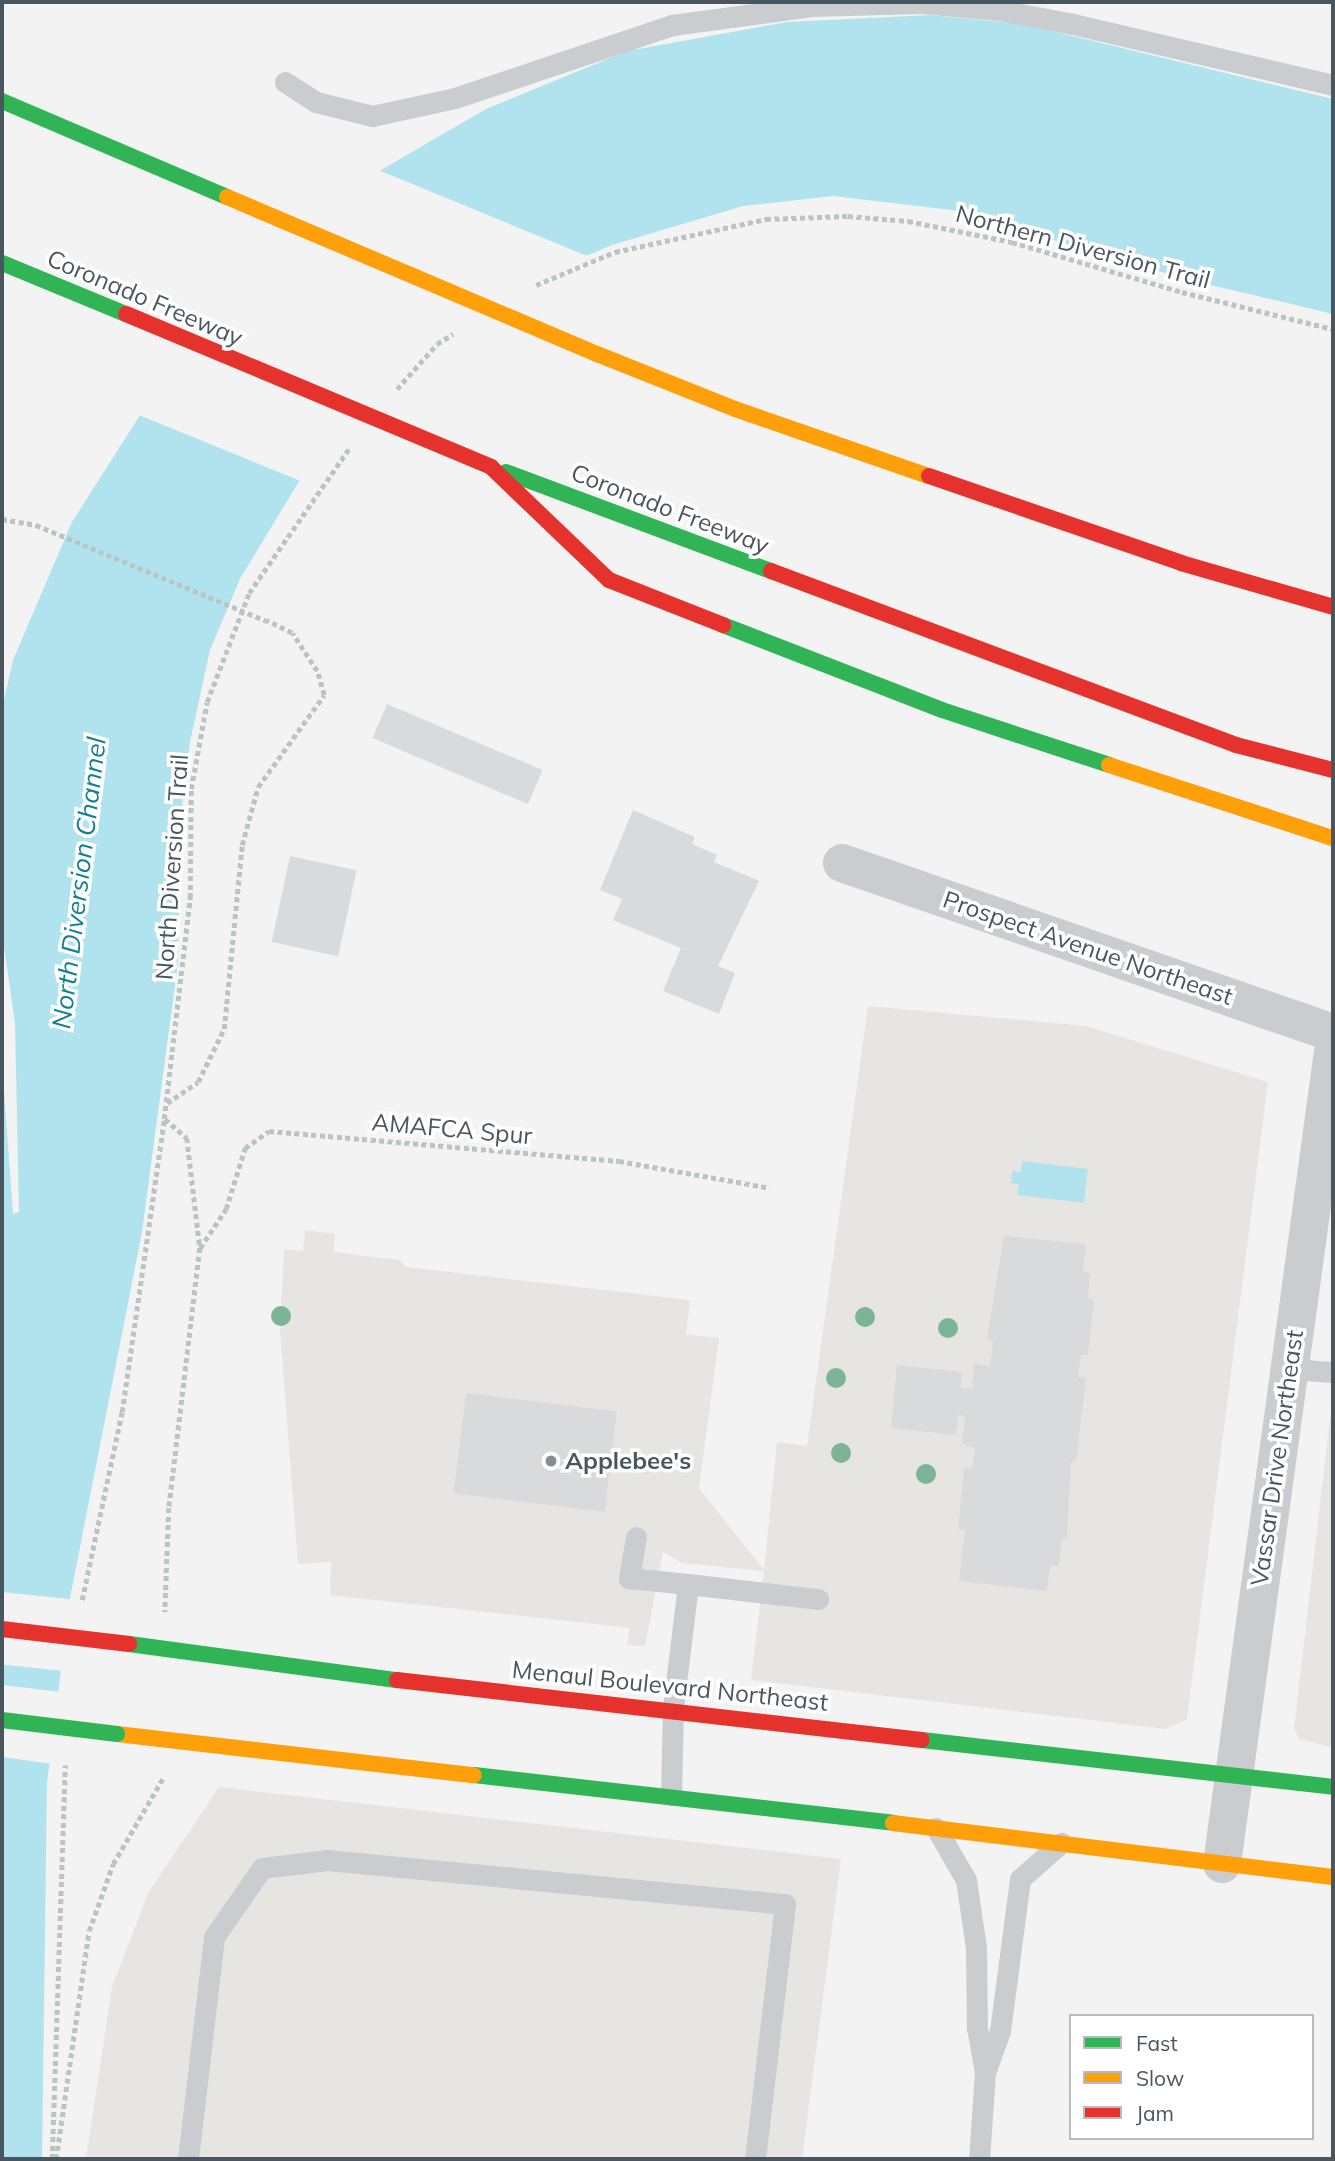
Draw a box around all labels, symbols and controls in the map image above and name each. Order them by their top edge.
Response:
street label: Northern Diversion Trail [953,199,1213,295]
street label: Coronado Freeway [43,244,247,352]
street label: Coronado Freeway [567,458,773,560]
water label: North Diversion Channel [46,735,112,1031]
street label: North Diversion Trail [150,753,194,981]
street label: Prospect Avenue Northeast [939,885,1237,1011]
street label: AMAFCA Spur [371,1108,533,1150]
street label: Vassar Drive Northeast [1245,1328,1309,1588]
place label: Applebee's [565,1447,691,1475]
marker: Applebee's [543,1453,559,1469]
street label: Menaul Boulevard Northeast [511,1655,829,1717]
legend [1069,2014,1314,2140]
text: Fast [1136,2030,1178,2056]
text: Slow [1136,2065,1184,2091]
text: Jam [1136,2100,1174,2126]

